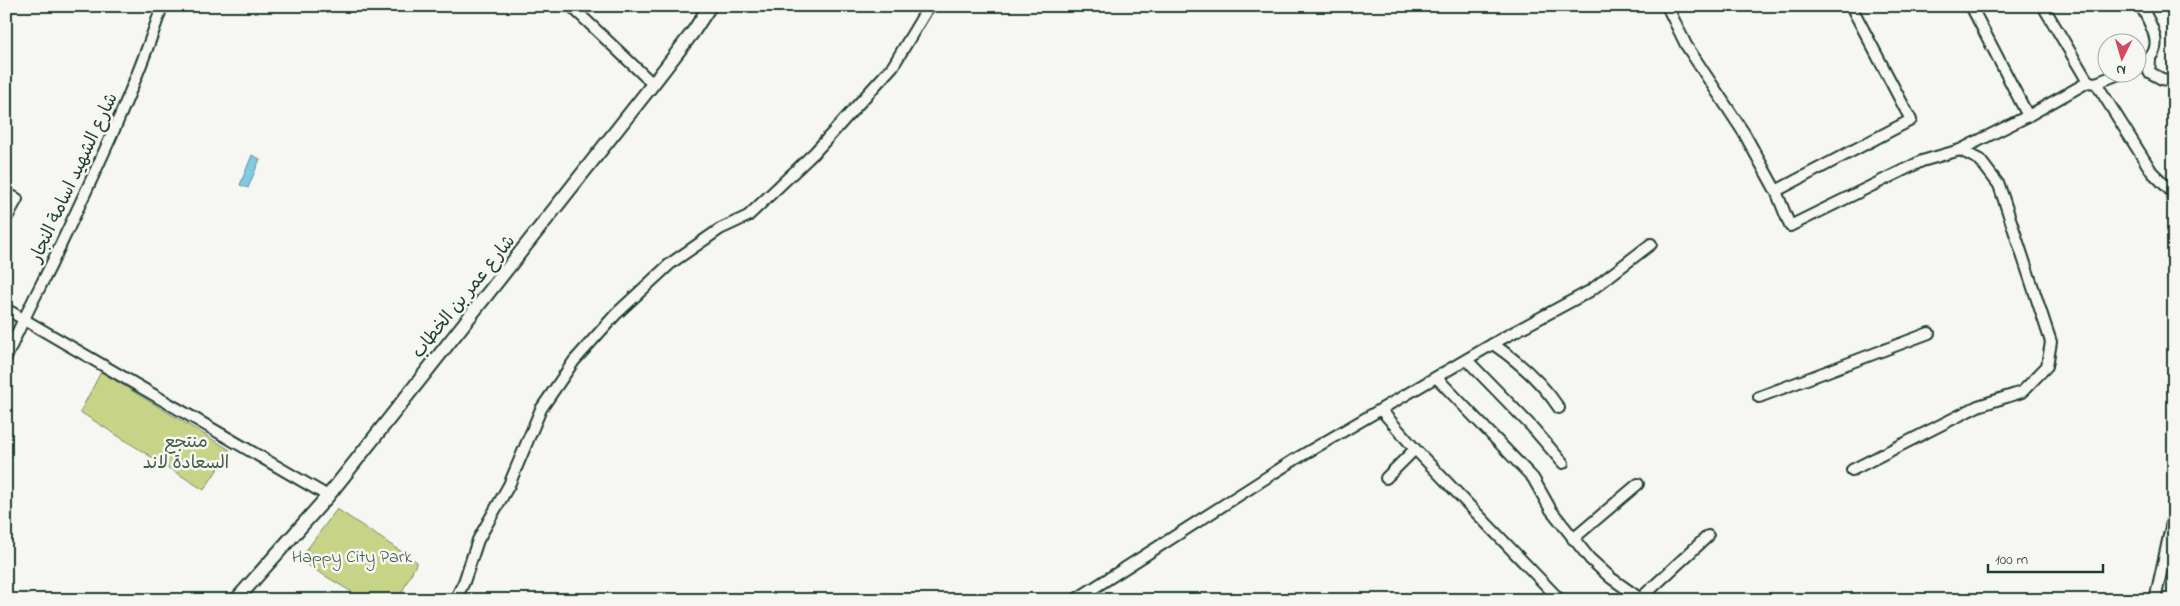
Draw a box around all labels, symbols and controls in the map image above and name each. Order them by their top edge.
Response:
north arrow [2098,32,2148,82]
text: N [2115,59,2127,80]
street label: شارع الشهيد اسامة النجار [23,89,125,269]
street label: شارع عمر بن الخطاب [407,230,523,365]
park label: منتجع السعادة لاند [143,430,229,477]
scale bar [1988,541,2102,573]
park label: Happy City Park [292,545,412,571]
text: 100 m [1995,549,2028,571]

